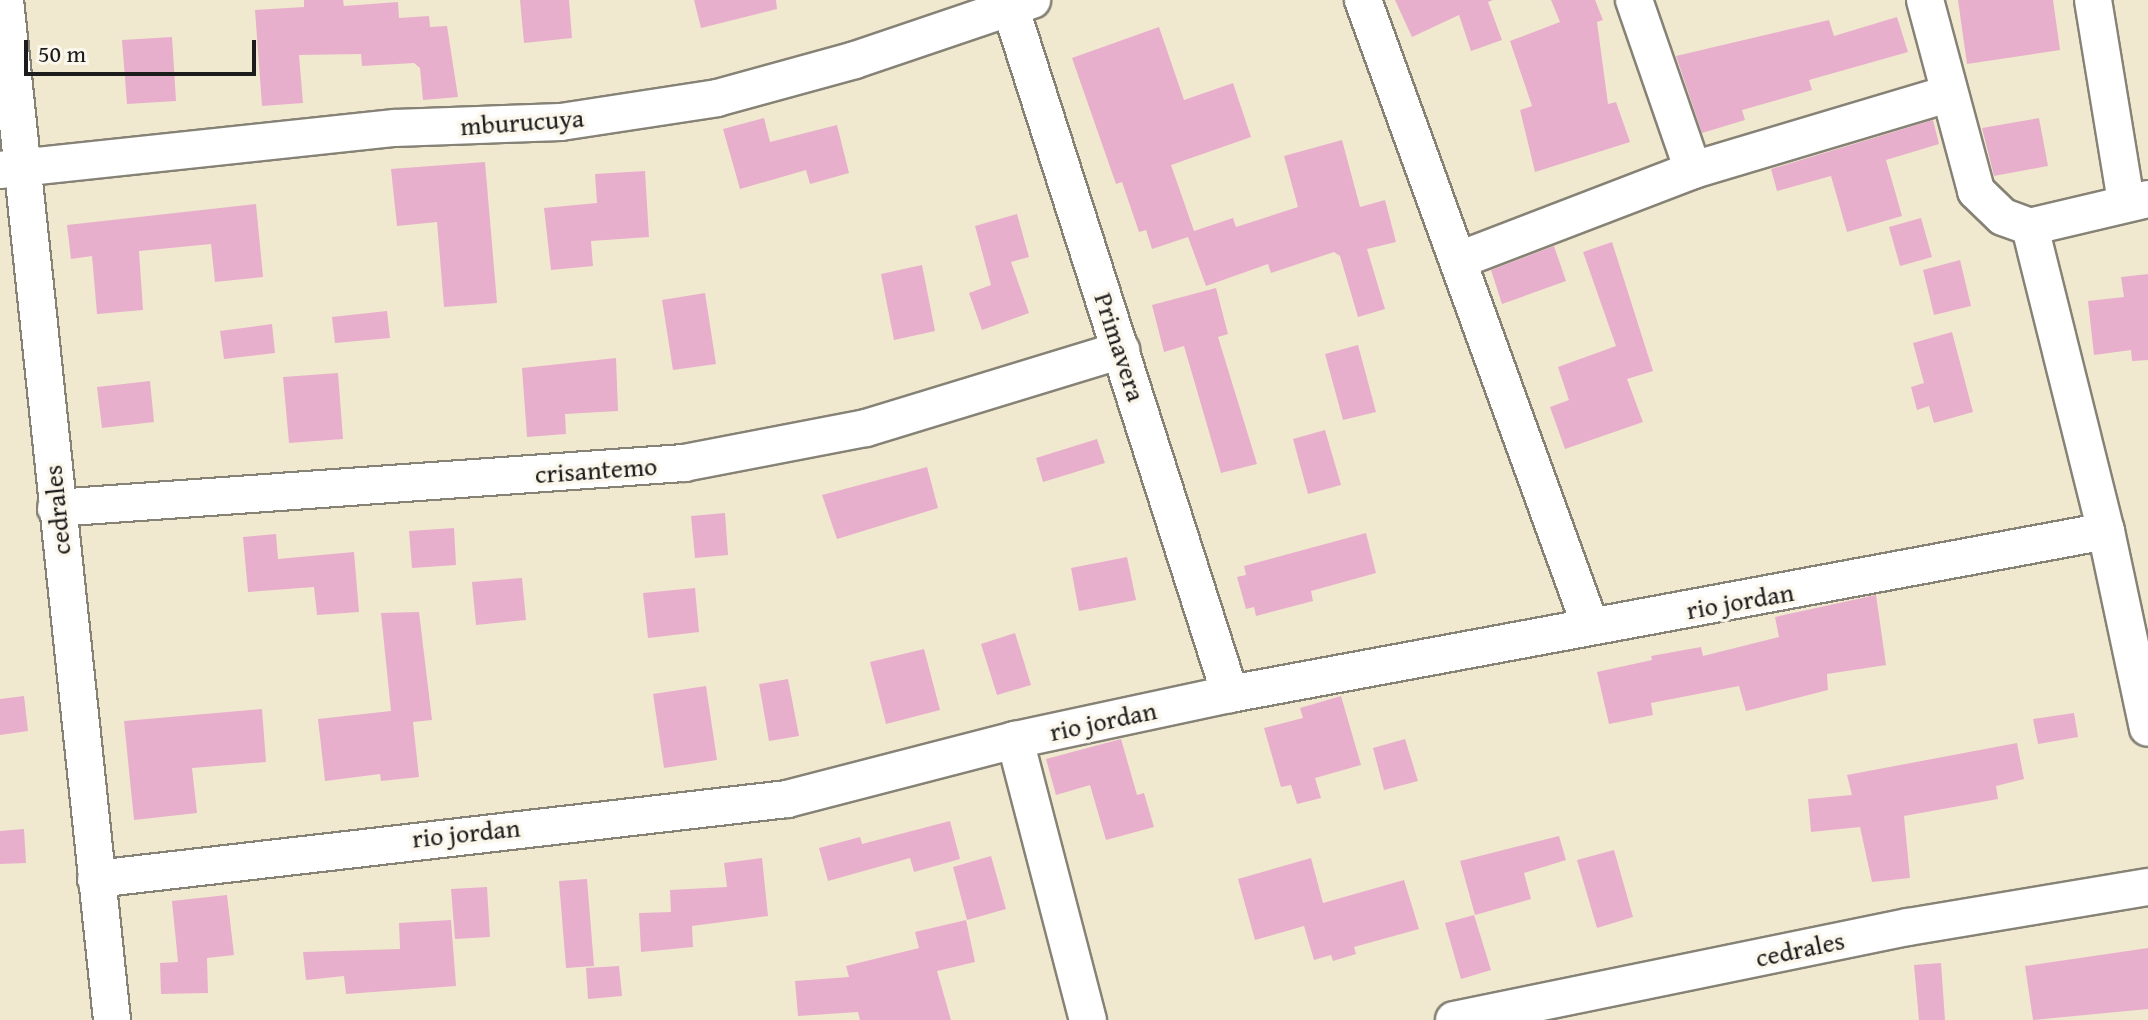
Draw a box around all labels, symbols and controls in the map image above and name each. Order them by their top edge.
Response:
scale bar [28,24,260,74]
text: 50 m [38,36,86,71]
street label: mburucuya [459,102,585,142]
street label: Primavera [1088,289,1152,405]
street label: crisantemo [534,450,658,490]
street label: cedrales [37,464,77,556]
street label: rio jordan [1684,576,1796,626]
street label: rio jordan [1047,694,1159,748]
street label: rio jordan [410,812,522,854]
street label: cedrales [1753,924,1847,974]

